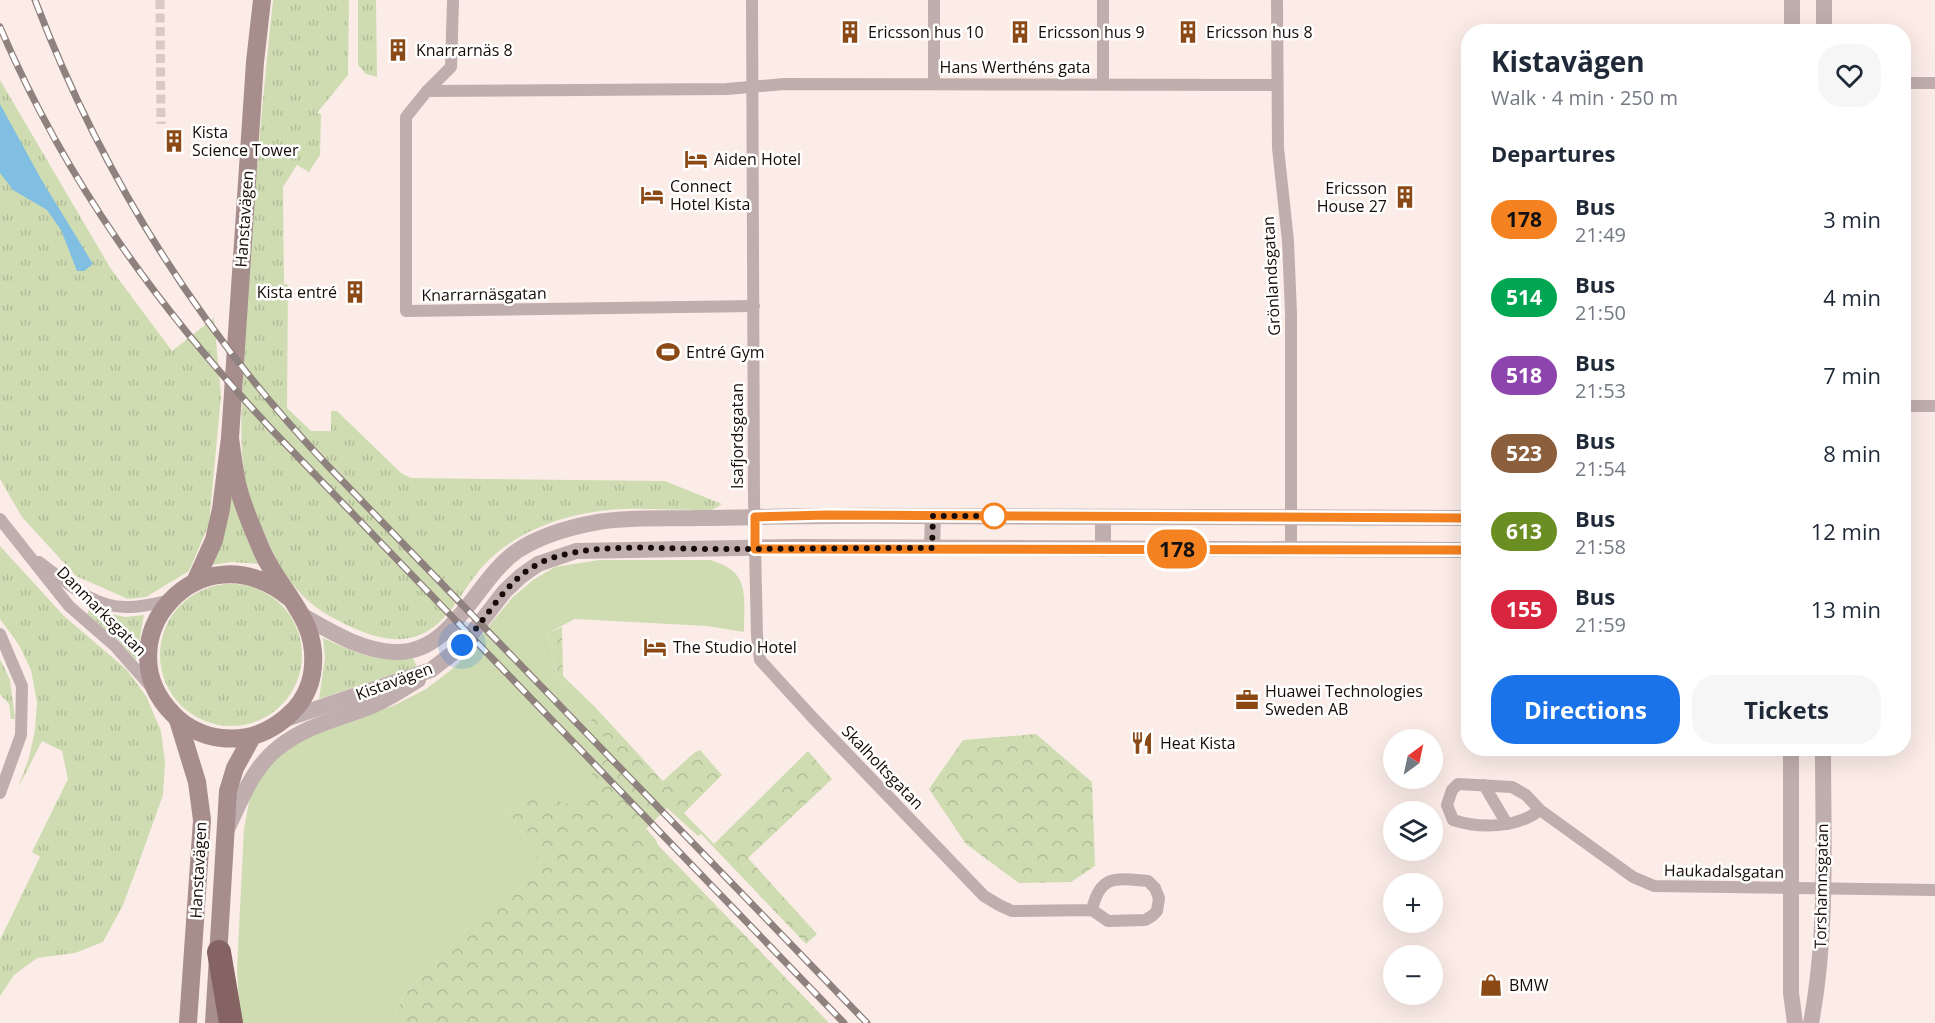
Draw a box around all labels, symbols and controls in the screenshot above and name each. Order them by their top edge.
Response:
building icon: Ericsson hus 10 [837,19,863,45]
building icon: Ericsson hus 9 [1007,19,1033,45]
building icon: Ericsson hus 8 [1175,19,1201,45]
place label: Ericsson hus 10 [868,21,984,43]
place label: Ericsson hus 9 [1038,21,1145,43]
place label: Ericsson hus 8 [1206,21,1313,43]
building icon: Knarrarnäs 8 [385,37,411,63]
place label: Knarrarnäs 8 [416,39,513,61]
text: Kistavägen [1491,42,1645,80]
button: heart [1818,44,1881,107]
street label: Hans Werthéns gata [940,56,1090,78]
text: Walk · 4 min · 250 m [1491,84,1678,111]
place label: Kista Science Tower [192,121,299,161]
building icon: Kista Science Tower [161,128,187,154]
text: Departures [1491,138,1615,168]
hotel icon: Aiden Hotel [683,146,709,172]
place label: Aiden Hotel [714,148,801,170]
street label: Hanstavägen [230,170,258,268]
place label: Connect Hotel Kista [670,175,750,215]
place label: Ericsson House 27 [1317,177,1387,217]
hotel icon: Connect Hotel Kista [639,182,665,208]
building icon: Ericsson House 27 [1392,184,1418,210]
text: Bus [1575,191,1615,221]
text: 3 min [1823,204,1881,234]
text: 178 [1506,205,1542,233]
street label: Grönlandsgatan [1257,216,1285,336]
text: 21:49 [1575,221,1626,248]
text: Bus [1575,269,1615,299]
building icon: Kista entré [342,279,368,305]
place label: Kista entré [257,281,337,303]
street label: Knarrarnäsgatan [421,282,547,306]
text: 4 min [1823,282,1881,312]
text: 514 [1506,283,1542,311]
text: 21:50 [1575,299,1626,326]
sports icon: Entré Gym [655,339,681,365]
place label: Entré Gym [686,341,765,363]
text: Bus [1575,347,1615,377]
text: 7 min [1823,360,1881,390]
text: 518 [1506,361,1542,389]
text: 21:53 [1575,377,1626,404]
street label: Isafjordsgatan [726,383,748,489]
text: Bus [1575,425,1615,455]
text: 8 min [1823,438,1881,468]
text: 523 [1506,439,1542,467]
text: 21:54 [1575,455,1626,482]
unlabelled marker [981,503,1007,529]
text: Bus [1575,503,1615,533]
text: 12 min [1811,516,1881,546]
text: 613 [1506,517,1542,545]
line badge: 178 [1142,530,1212,568]
text: 21:58 [1575,533,1626,560]
text: 178 [1159,535,1195,563]
street label: Danmarksgatan [52,561,152,661]
text: Bus [1575,581,1615,611]
text: 13 min [1811,594,1881,624]
text: 155 [1506,595,1542,623]
text: 21:59 [1575,611,1626,638]
your location [447,630,477,660]
hotel icon: The Studio Hotel [642,634,668,660]
place label: The Studio Hotel [673,636,797,658]
street label: Kistavägen [352,657,436,705]
button: Directions [1491,675,1680,744]
button: Tickets [1692,675,1881,744]
place label: Huawei Technologies Sweden AB [1265,680,1423,720]
office icon: Huawei Technologies Sweden AB [1234,687,1260,713]
street label: Skalholtsgatan [837,720,929,814]
north arrow [1383,729,1443,789]
map controls [1383,729,1443,1005]
restaurant icon: Heat Kista [1129,730,1155,756]
place label: Heat Kista [1160,732,1236,754]
button: layers [1383,801,1443,861]
street label: Hanstavägen [184,821,212,919]
street label: Torshamnsgatan [1809,823,1833,949]
street label: Haukadalsgatan [1664,859,1784,883]
button: + [1383,873,1443,933]
button: − [1383,945,1443,1005]
shop icon: BMW [1478,972,1504,998]
place label: BMW [1509,974,1549,996]

